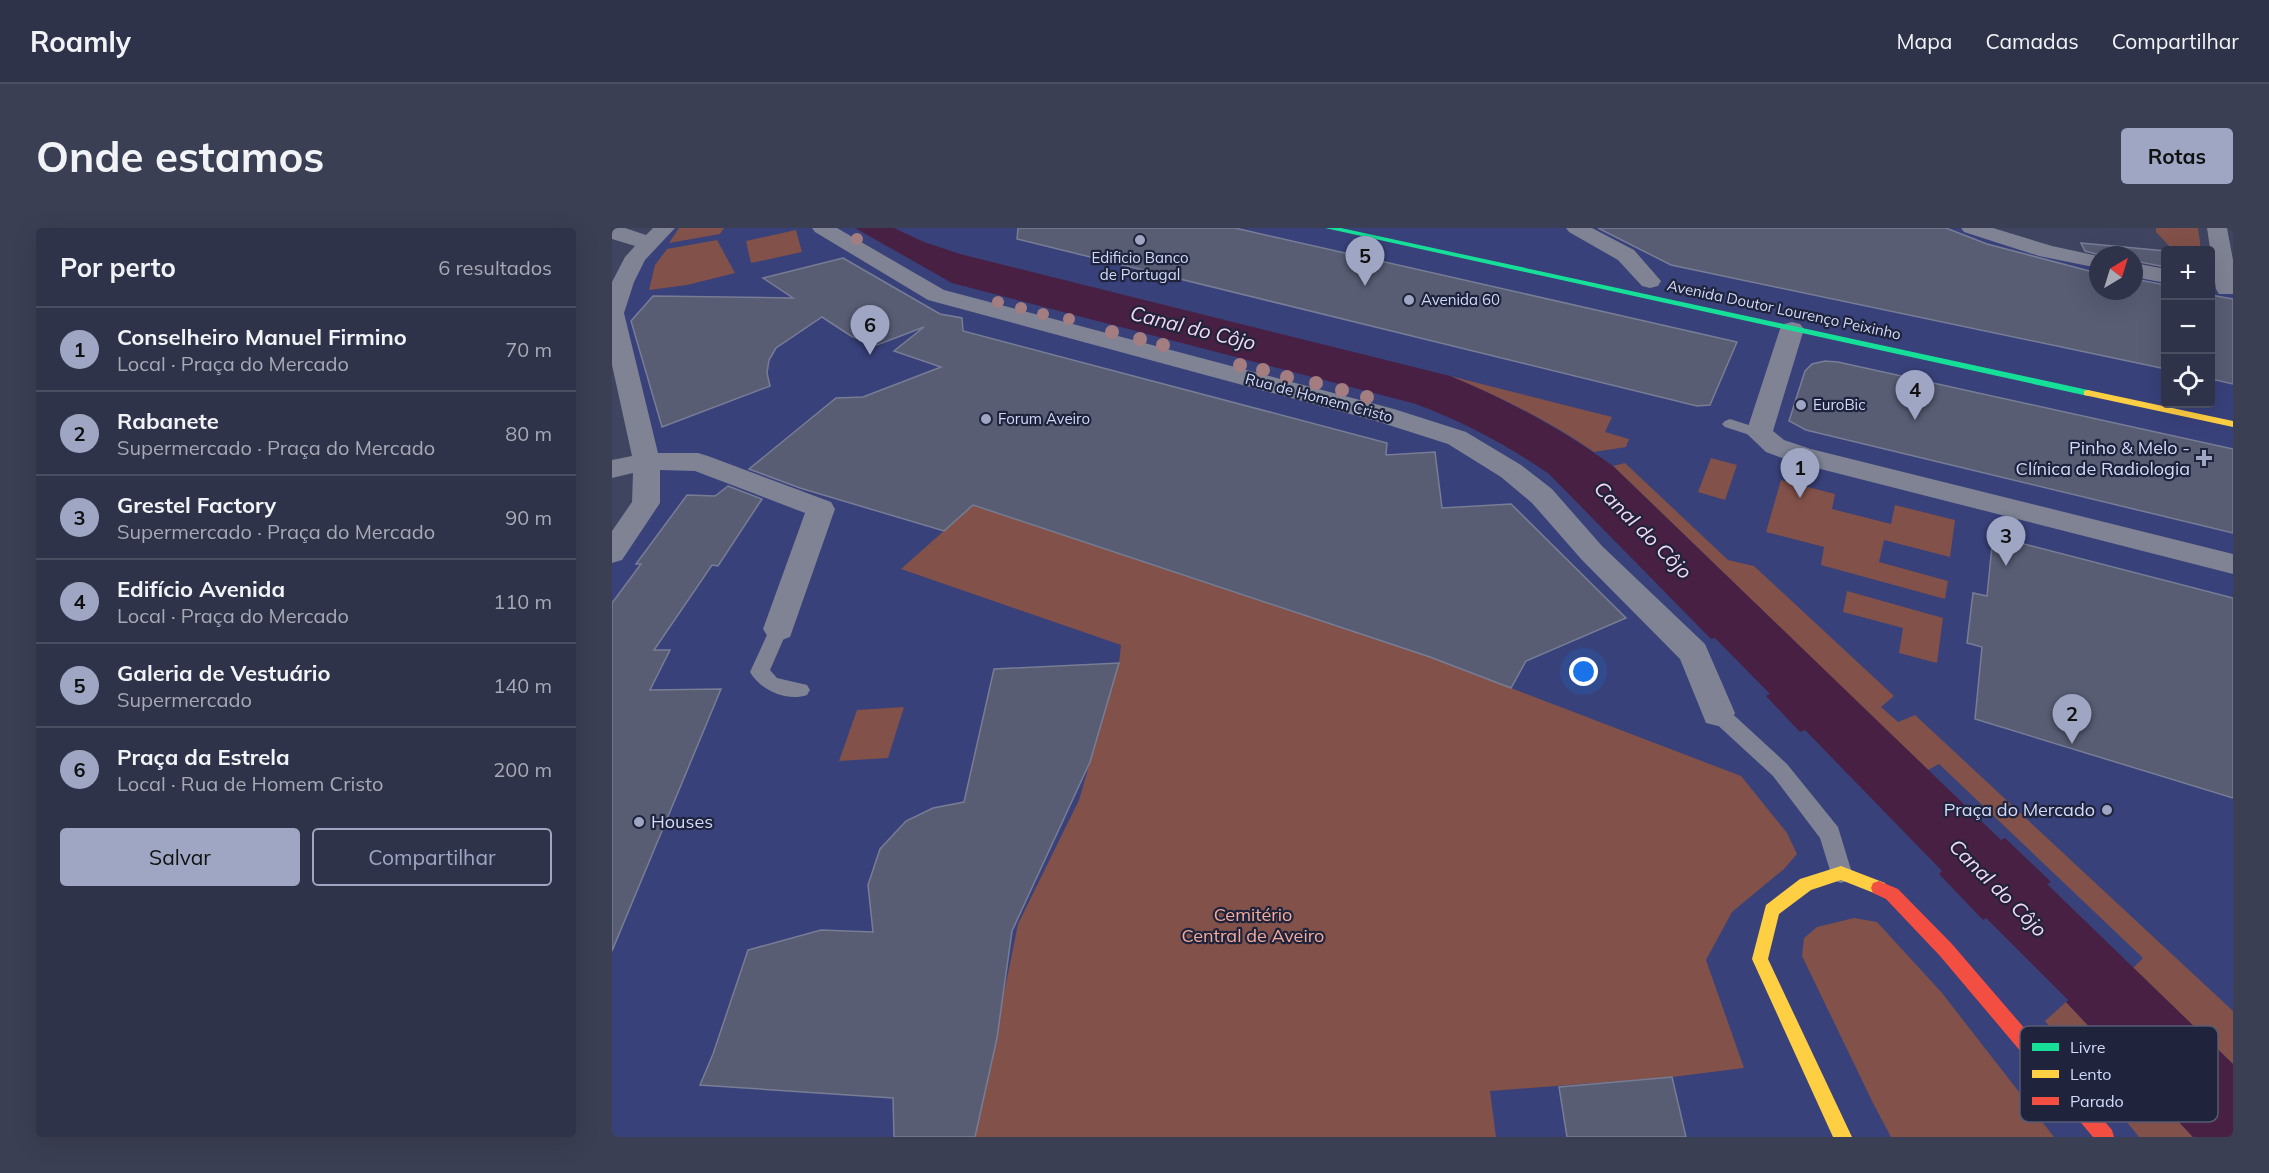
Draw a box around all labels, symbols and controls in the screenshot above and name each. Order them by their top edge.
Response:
text: Roamly [30,24,131,59]
text: Mapa [1897,28,1952,54]
text: Camadas [1985,28,2079,54]
text: Compartilhar [2112,28,2239,54]
button: Rotas [2121,128,2233,184]
text: Onde estamos [36,130,324,183]
marker: Edificio Banco de Portugal [1133,233,1147,247]
pin: 5 [1346,236,1384,286]
north arrow [2089,246,2143,300]
map controls [2161,246,2215,408]
button: + [2161,246,2215,300]
place label: Edificio Banco de Portugal [1091,248,1189,284]
text: Por perto [60,251,176,284]
text: 6 resultados [438,255,552,280]
street label: Avenida Doutor Lourenço Peixinho [1665,275,1903,344]
place label: Avenida 60 [1421,290,1500,309]
marker: Avenida 60 [1402,293,1416,307]
water label: Canal do Côjo [1128,300,1258,355]
button: − [2161,300,2215,354]
pin: 6 [850,306,890,355]
text: Conselheiro Manuel Firmino [117,323,407,351]
text: 1 [74,337,86,362]
text: 70 m [505,337,552,362]
text: Local · Praça do Mercado [117,351,349,376]
button: locate [2161,354,2215,408]
street label: Rua de Homem Cristo [1243,369,1395,426]
pin: 4 [1896,370,1934,420]
place label: EuroBic [1813,395,1866,414]
marker: EuroBic [1794,398,1808,412]
text: Rabanete [117,407,219,435]
place label: Forum Aveiro [998,409,1090,428]
marker: Forum Aveiro [979,412,993,426]
text: 2 [74,421,86,446]
text: 80 m [505,421,552,446]
text: Supermercado · Praça do Mercado [117,435,435,460]
place label: Pinho & Melo - Clínica de Radiologia [2016,436,2190,480]
pin: 1 [1780,448,1820,498]
marker: Pinho & Melo - Clínica de Radiologia [2195,449,2213,467]
water label: Canal do Côjo [1589,475,1698,584]
text: Grestel Factory [117,491,276,519]
text: 3 [74,505,86,530]
text: 90 m [505,505,552,530]
pin: 3 [1986,516,2026,566]
text: Supermercado · Praça do Mercado [117,519,435,544]
text: Edifício Avenida [117,575,285,603]
text: 4 [74,589,86,614]
text: 110 m [493,589,552,614]
text: Local · Praça do Mercado [117,603,349,628]
your location [1569,657,1598,686]
text: Galeria de Vestuário [117,659,330,687]
text: 5 [74,673,86,698]
text: 140 m [493,673,552,698]
text: Supermercado [117,687,252,712]
pin: 2 [2052,694,2092,744]
text: Praça da Estrela [117,743,290,771]
text: 6 [74,757,86,782]
text: 200 m [493,757,552,782]
text: Local · Rua de Homem Cristo [117,771,383,796]
place label: Praça do Mercado [1944,798,2095,821]
marker: Praça do Mercado [2100,803,2114,817]
place label: Houses [651,810,713,833]
marker: Houses [632,815,646,829]
button: Salvar [60,828,300,886]
button: Compartilhar [312,828,552,886]
water label: Canal do Côjo [1944,833,2053,942]
park label: Cemitério Central de Aveiro [1182,903,1324,947]
legend [2020,1026,2218,1122]
text: Livre [2070,1037,2105,1057]
text: Lento [2070,1064,2111,1084]
text: Parado [2070,1091,2124,1111]

